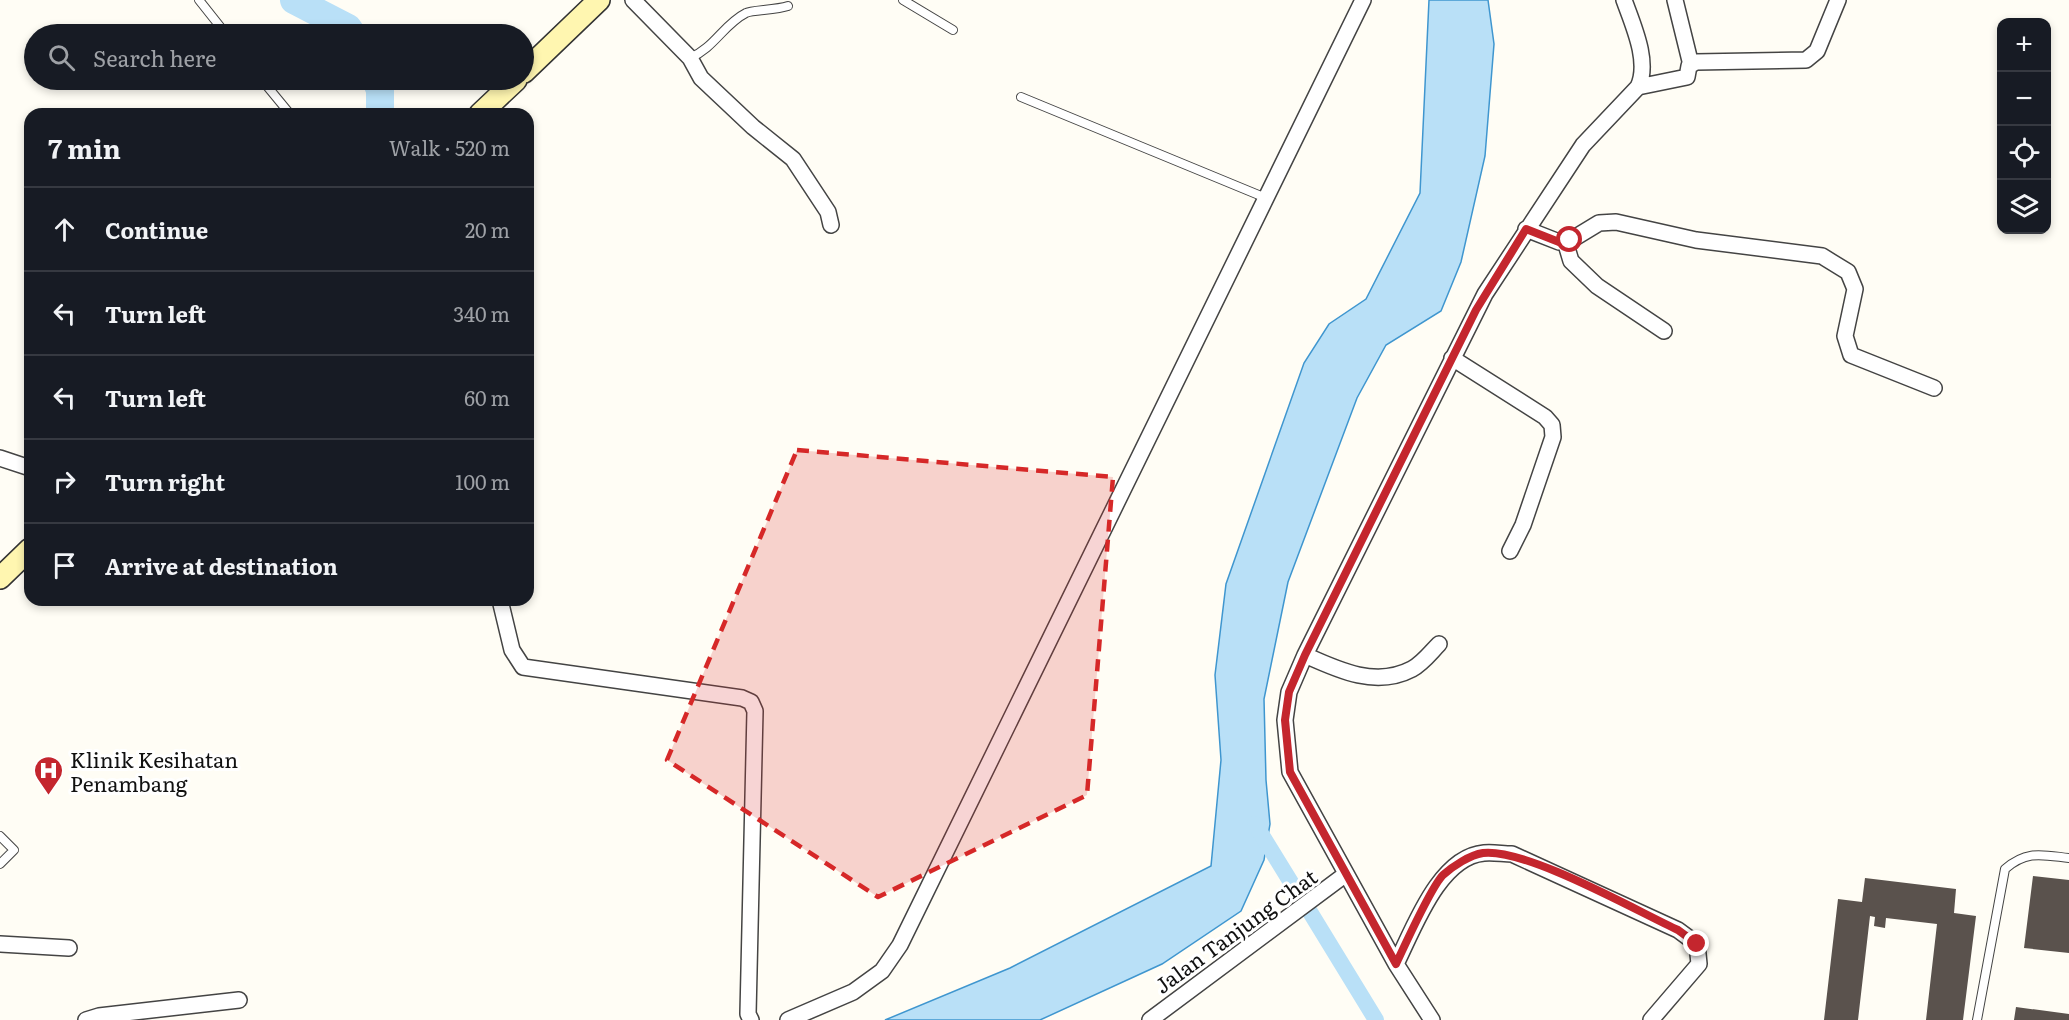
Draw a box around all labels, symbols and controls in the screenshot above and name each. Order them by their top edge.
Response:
map controls [1997,18,2051,234]
button: + [1997,18,2051,72]
search box [24,24,534,90]
icon: search [45,41,78,74]
text: Search here [93,41,216,74]
button: − [1997,72,2051,126]
button: locate [1997,126,2051,180]
text: 7 min [48,128,121,167]
text: Walk · 520 m [389,132,510,162]
button: layers [1997,180,2051,234]
icon: ahead [48,213,81,246]
text: Continue [105,213,208,246]
text: 20 m [465,214,510,244]
route start [1556,226,1582,252]
icon: left [48,297,81,330]
text: Turn left [105,297,206,330]
text: 340 m [453,298,510,328]
icon: left [48,381,81,414]
text: Turn left [105,381,206,414]
text: 60 m [464,382,510,412]
icon: right [48,465,81,498]
text: Turn right [105,465,225,498]
text: 100 m [455,466,510,496]
icon: arrive [48,549,81,582]
text: Arrive at destination [105,549,338,582]
place label: Klinik Kesihatan Penambang [70,743,238,798]
hospital icon: Klinik Kesihatan Penambang [33,754,65,796]
street label: Jalan Tanjung Chat [1147,860,1323,1000]
route end [1683,930,1709,956]

